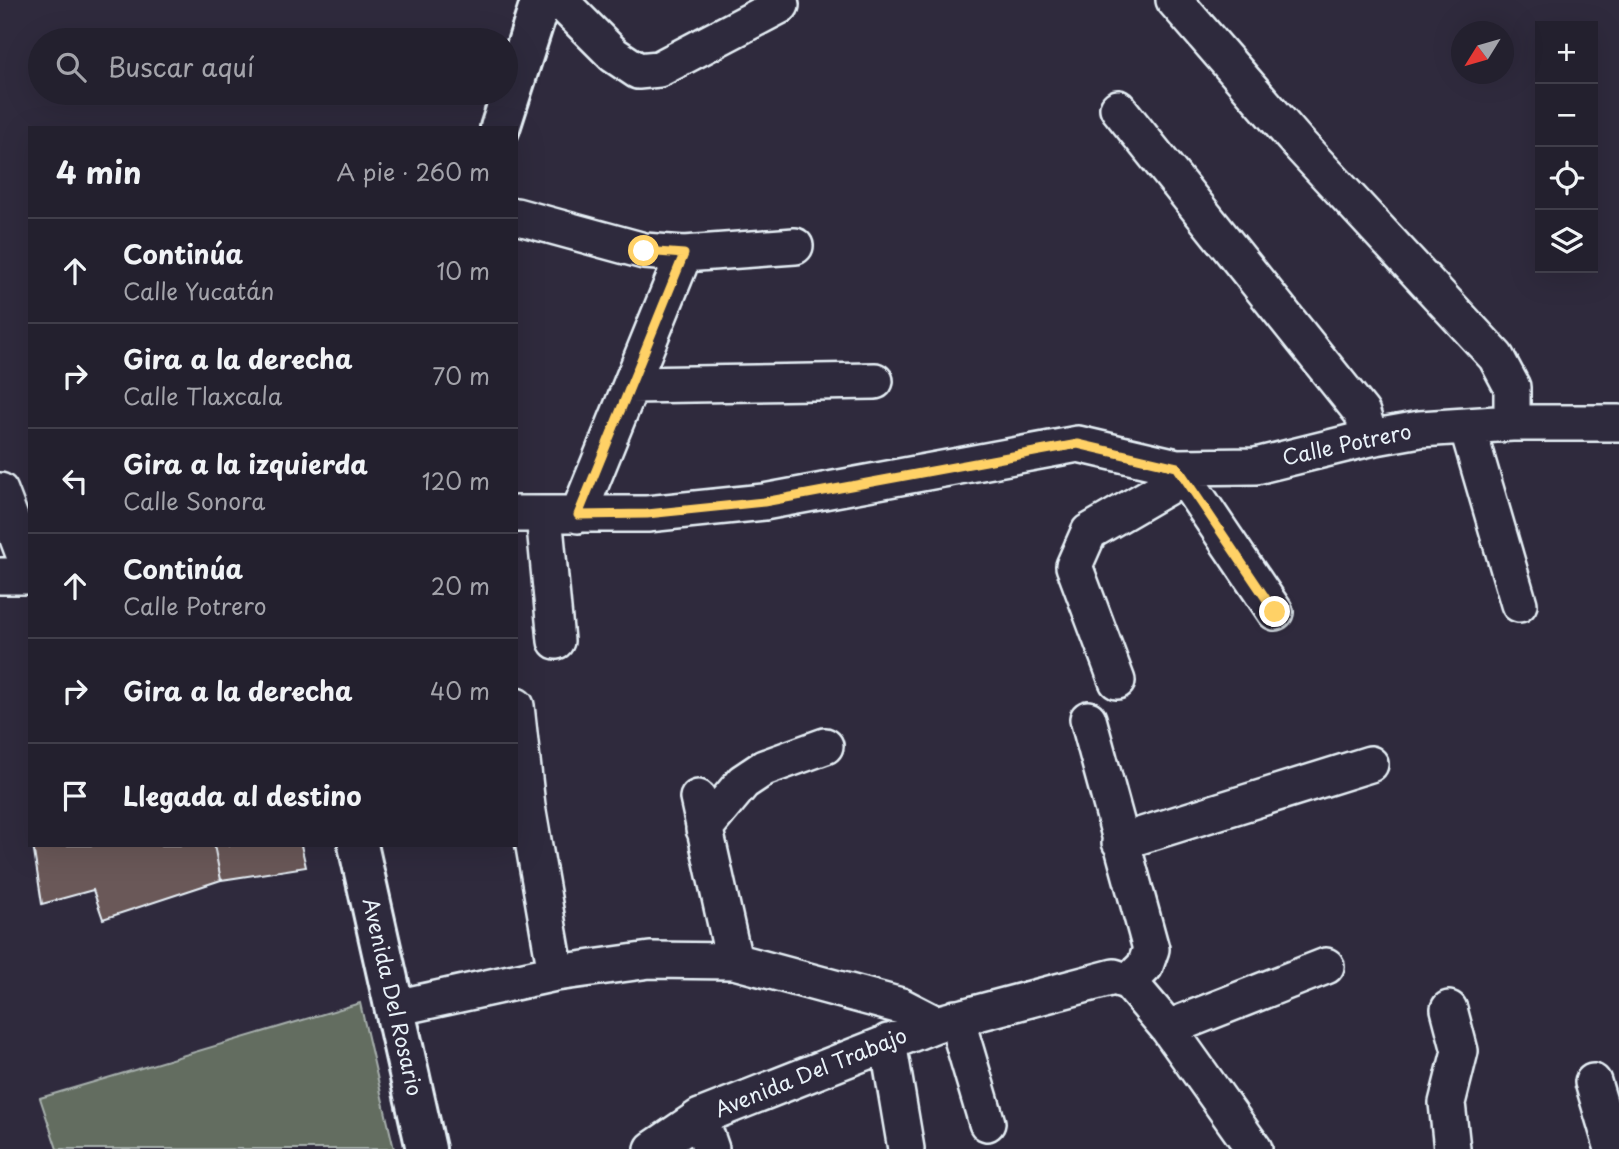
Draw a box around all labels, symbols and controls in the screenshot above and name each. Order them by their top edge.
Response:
north arrow [1451,21,1514,84]
map controls [1535,21,1598,273]
button: + [1535,21,1598,84]
search box [28,28,518,105]
text: Buscar aquí [108,47,254,86]
icon: search [52,48,90,86]
button: − [1535,84,1598,147]
button: locate [1535,147,1598,210]
text: 4 min [56,149,142,194]
text: A pie · 260 m [336,154,490,189]
button: layers [1535,210,1598,273]
text: Continúa [123,234,243,273]
route start [628,235,659,266]
icon: ahead [56,252,94,290]
text: 10 m [436,253,490,288]
text: Calle Yucatán [123,273,274,308]
text: Gira a la derecha [123,339,353,378]
icon: right [56,357,94,395]
text: 70 m [432,358,490,393]
text: Calle Tlaxcala [123,378,282,413]
street label: Calle Potrero [1279,414,1414,472]
text: Gira a la izquierda [123,444,368,483]
icon: left [56,462,94,500]
text: 120 m [422,463,490,498]
text: Calle Sonora [123,483,265,518]
text: Continúa [123,549,243,588]
icon: ahead [56,567,94,605]
text: 20 m [431,568,490,603]
text: Calle Potrero [123,588,267,623]
route end [1259,596,1290,627]
text: Gira a la derecha [123,671,353,710]
icon: right [56,672,94,710]
text: 40 m [430,673,490,708]
text: Llegada al destino [123,776,362,815]
icon: arrive [56,777,94,815]
street label: Avenida Del Rosario [356,894,432,1099]
street label: Avenida Del Trabajo [709,1018,911,1124]

